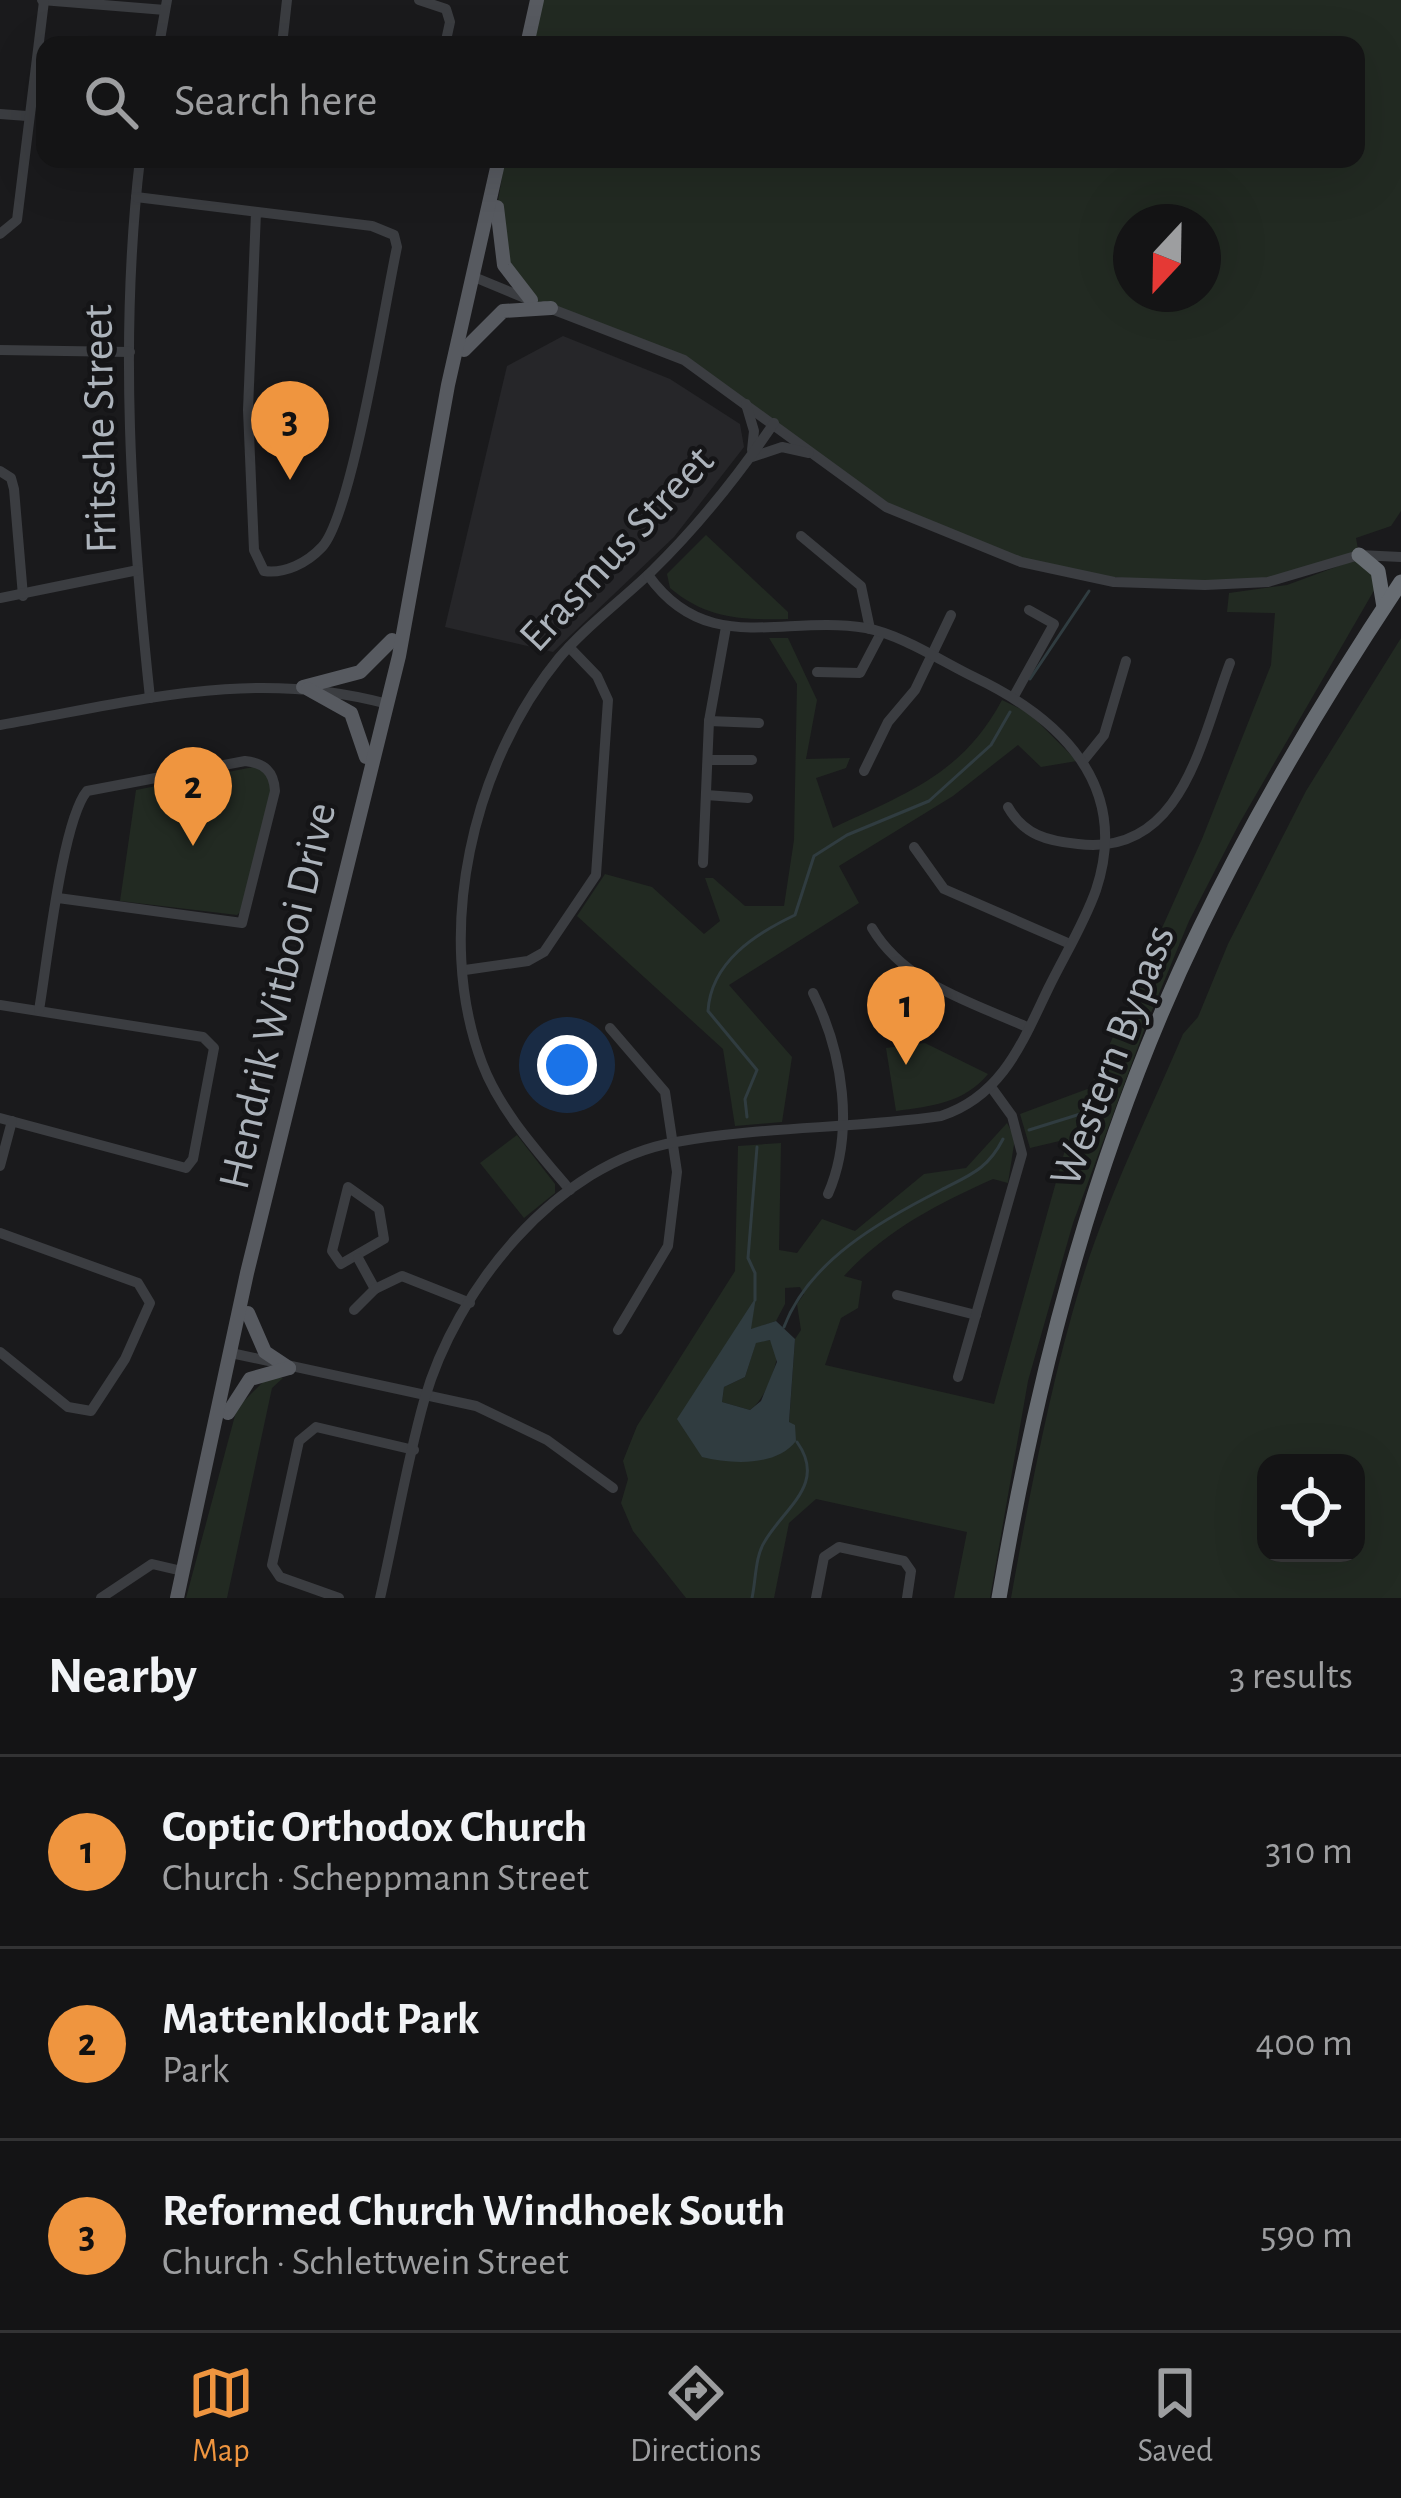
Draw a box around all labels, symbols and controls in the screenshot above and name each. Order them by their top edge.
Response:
search box [36,36,1365,168]
icon: search [78,69,144,135]
text: Search here [174,79,377,124]
north arrow [1113,204,1221,312]
street label: Fritsche Street [75,304,125,554]
pin: 3 [251,381,329,480]
street label: Erasmus Street [511,438,723,660]
pin: 2 [154,747,232,846]
street label: Hendrik Witbooi Drive [212,798,344,1194]
street label: Western Bypass [1043,919,1183,1193]
pin: 1 [867,966,945,1065]
your location [537,1035,597,1095]
map controls [1257,1454,1365,1562]
button: locate [1257,1454,1365,1562]
text: Nearby [48,1651,197,1702]
text: 3 results [1229,1657,1353,1696]
text: Coptic Orthodox Church [162,1805,587,1850]
text: 1 [80,1832,94,1871]
text: 310 m [1265,1832,1353,1871]
text: Church · Scheppmann Street [162,1859,589,1898]
text: Mattenklodt Park [162,1997,479,2042]
text: 2 [78,2024,96,2063]
text: 400 m [1255,2024,1353,2063]
text: Park [162,2051,229,2090]
text: Reformed Church Windhoek South [162,2189,785,2234]
text: 3 [79,2216,95,2255]
text: 590 m [1260,2216,1353,2255]
text: Church · Schlettwein Street [162,2243,569,2282]
tab: Map [188,2360,254,2472]
tab: Directions [630,2360,761,2472]
tab: Saved [1137,2360,1213,2472]

